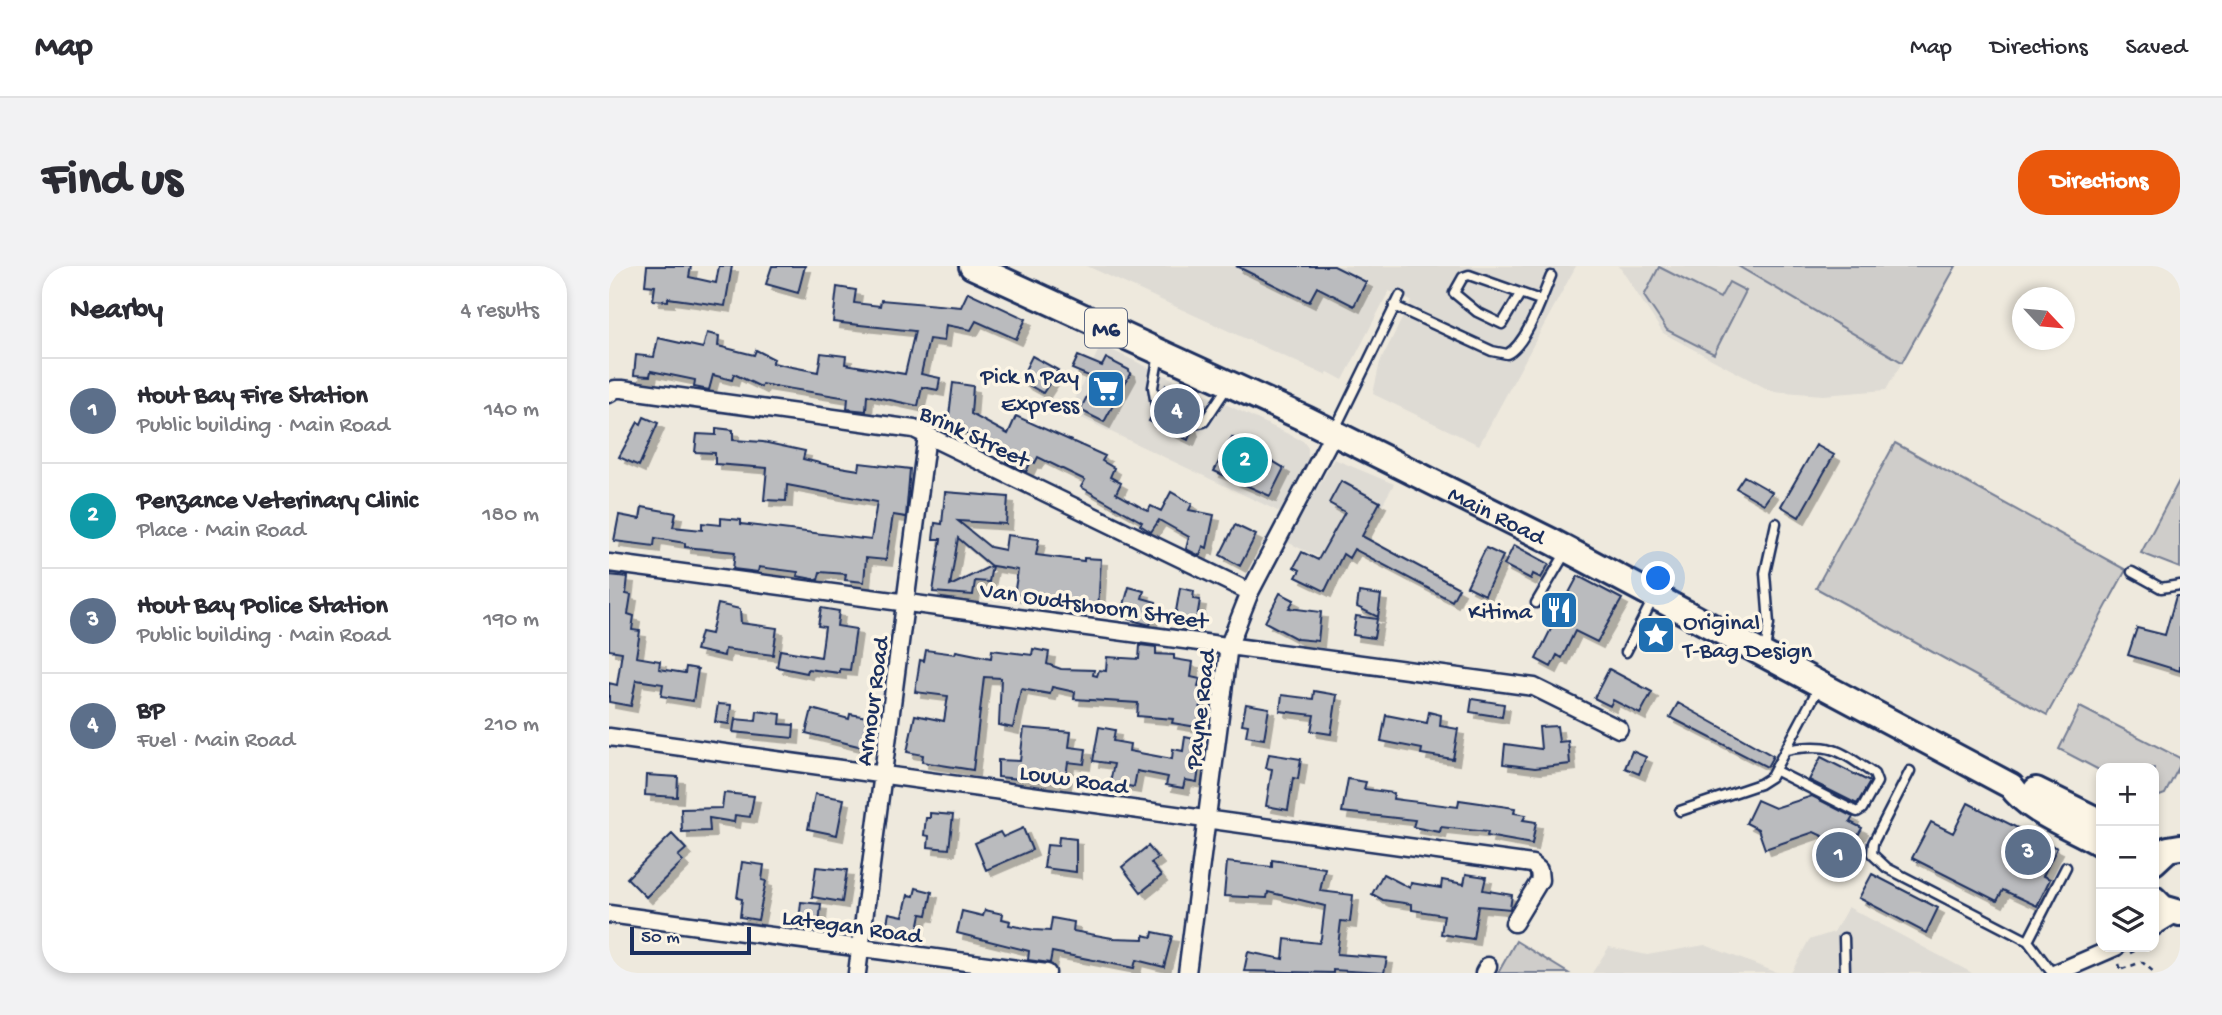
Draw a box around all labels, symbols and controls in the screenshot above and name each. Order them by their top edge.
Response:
text: Map [35,29,92,67]
text: Map [1910,34,1952,63]
text: Directions [1990,34,2088,63]
text: Saved [2126,34,2187,63]
button: Directions [2018,150,2180,215]
text: Find us [42,153,182,211]
north arrow [2012,287,2075,350]
text: Nearby [70,294,163,329]
text: 4 results [460,298,539,325]
road number: M6 [1085,309,1127,348]
place label: Pick n Pay Express [980,364,1080,421]
supermarket icon: Pick n Pay Express [1085,368,1127,410]
text: Hout Bay Fire Station [137,382,368,413]
pin: 4 [1154,385,1200,437]
text: 1 [88,397,98,424]
text: 140 m [484,397,539,424]
street label: Brink Street [913,400,1035,477]
text: Public building · Main Road [137,413,390,440]
pin: 2 [1222,434,1268,486]
street label: Main Road [1442,481,1551,555]
text: Penzance Veterinary Clinic [137,487,418,518]
text: 2 [87,502,99,529]
text: 180 m [482,502,539,529]
text: Place · Main Road [137,518,306,545]
your location [1641,561,1675,595]
street label: Van Oudtshoorn Street [977,577,1211,638]
restaurant icon: Kitima [1538,589,1580,631]
text: Hout Bay Police Station [137,592,388,623]
place label: Kitima [1468,599,1533,628]
text: 3 [87,607,99,634]
text: 190 m [483,607,539,634]
place label: Original T-Bag Design [1681,610,1812,667]
place icon: Original T-Bag Design [1635,614,1677,656]
text: Public building · Main Road [137,623,390,650]
street label: Armour Road [851,633,898,768]
street label: Payne Road [1181,646,1224,772]
text: BP [137,697,165,728]
text: 4 [88,712,98,739]
text: 210 m [484,712,539,739]
text: Fuel · Main Road [137,728,295,755]
street label: Louw Road [1017,760,1132,804]
map controls [2096,763,2159,952]
button: + [2096,763,2159,826]
pin: 3 [2005,826,2051,878]
button: − [2096,826,2159,889]
pin: 1 [1816,829,1862,881]
button: layers [2096,889,2159,952]
street label: Lategan Road [780,904,925,953]
scale bar [630,924,751,956]
text: 50 m [641,927,680,950]

